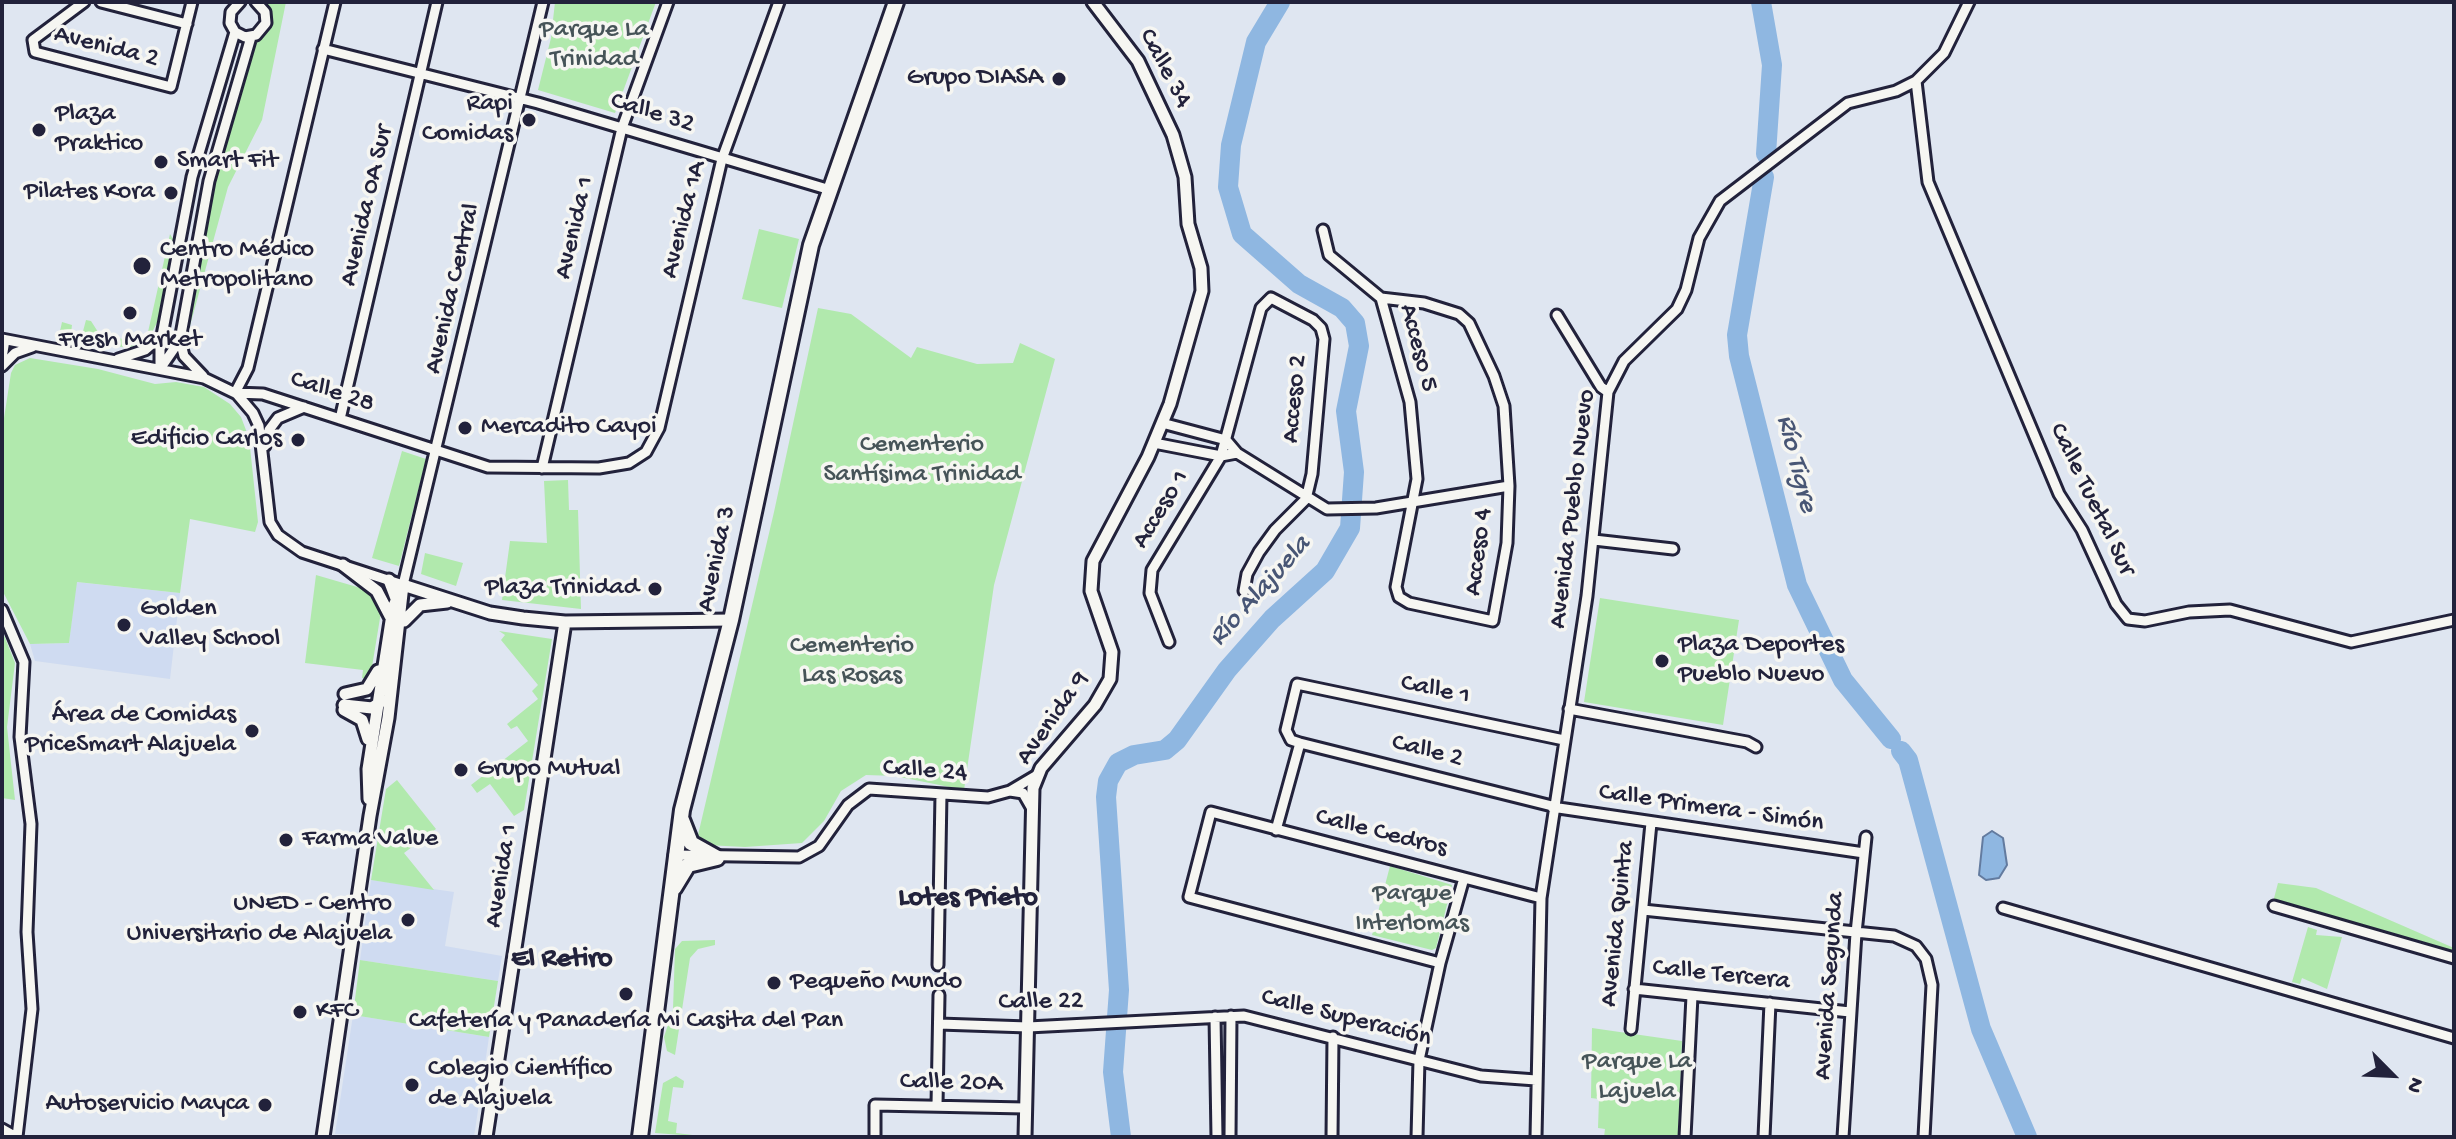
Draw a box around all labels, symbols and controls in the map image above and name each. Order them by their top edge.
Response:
park label: Parque La Trinidad [539,15,649,76]
street label: Avenida 2 [50,20,162,76]
street label: Calle 34 [1130,24,1198,114]
place label: Grupo DIASA [907,63,1043,95]
marker: Grupo DIASA [1050,70,1068,88]
street label: Calle 32 [606,87,698,141]
place label: Rapi Comidas [422,89,513,150]
place label: Plaza Praktico [55,99,143,160]
marker: Rapi Comidas [520,111,538,129]
marker: Plaza Praktico [30,121,48,139]
street label: Avenida 0A Sur [334,123,402,289]
place label: Smart Fit [177,146,277,178]
marker: Smart Fit [152,153,170,171]
street label: Avenida 1A [655,158,715,282]
street label: Avenida 1 [549,174,603,282]
place label: Pilates Kora [24,177,155,209]
marker: Pilates Kora [162,184,180,202]
street label: Avenida Central [419,201,489,377]
place label: Centro Médico Metropolitano [160,235,314,296]
marker: Centro Médico Metropolitano [131,255,153,277]
street label: Acceso 5 [1390,301,1444,395]
marker: Fresh Market [121,304,139,322]
place label: Fresh Market [59,325,201,357]
street label: Acceso 2 [1277,354,1315,444]
street label: Calle 28 [286,365,378,421]
street label: Avenida Pueblo Nuevo [1544,388,1604,630]
place label: Mercadito Cayoi [481,412,657,444]
water label: Río Tigre [1767,412,1823,516]
marker: Mercadito Cayoi [456,419,474,437]
street label: Calle Tuetal Sur [2041,419,2141,581]
place label: Edificio Carlos [131,424,282,456]
park label: Cementerio Santísima Trinidad [823,430,1021,492]
marker: Edificio Carlos [289,431,307,449]
street label: Acceso 1 [1126,465,1198,555]
street label: Avenida 3 [692,503,744,615]
street label: Acceso 4 [1459,506,1501,598]
water label: Río Alajuela [1202,530,1320,654]
place label: Plaza Trinidad [485,573,639,605]
marker: Plaza Trinidad [646,580,664,598]
place label: Golden Valley School [140,594,280,656]
marker: Golden Valley School [115,616,133,634]
place label: Plaza Deportes Pueblo Nuevo [1678,630,1844,692]
park label: Cementerio Las Rosas [790,631,914,692]
marker: Plaza Deportes Pueblo Nuevo [1653,652,1671,670]
street label: Avenida 9 [1011,666,1097,772]
street label: Calle 1 [1397,668,1473,714]
place label: Área de Comidas PriceSmart Alajuela [25,700,236,762]
marker: Área de Comidas PriceSmart Alajuela [243,722,261,740]
street label: Calle 2 [1388,728,1466,776]
street label: Calle 24 [882,753,968,791]
place label: Grupo Mutual [477,754,620,786]
marker: Grupo Mutual [452,761,470,779]
street label: Calle Primera - Simón [1597,778,1825,840]
street label: Calle Cedros [1312,803,1450,865]
street label: Avenida 1 [479,822,527,930]
place label: Farma Value [302,824,438,856]
marker: Farma Value [277,831,295,849]
street label: Avenida Quinta [1595,839,1643,1009]
park label: Parque Interlomas [1355,879,1469,940]
district label: Lotes Prieto [898,883,1038,917]
place label: UNED - Centro Universitario de Alajuela [127,889,392,950]
street label: Avenida Segunda [1809,891,1853,1081]
marker: UNED - Centro Universitario de Alajuela [399,911,417,929]
district label: El Retiro [511,944,613,978]
street label: Calle Tercera [1651,953,1791,999]
place label: Pequeño Mundo [790,967,962,999]
marker: Pequeño Mundo [765,974,783,992]
street label: Calle Superación [1258,983,1434,1055]
marker: Cafetería y Panadería Mi Casita del Pan [617,985,635,1003]
street label: Calle 22 [998,987,1084,1019]
place label: KFC [316,996,358,1028]
marker: KFC [291,1003,309,1021]
place label: Cafetería y Panadería Mi Casita del Pan [409,1006,843,1038]
north arrow [2352,1035,2432,1115]
park label: Parque La Lajuela [1582,1047,1692,1108]
place label: Colegio Científico de Alajuela [428,1054,612,1116]
street label: Calle 20A [900,1068,1002,1100]
text: N [2399,1073,2429,1097]
marker: Colegio Científico de Alajuela [403,1076,421,1094]
place label: Autoservicio Mayca [45,1089,249,1121]
marker: Autoservicio Mayca [256,1096,274,1114]

